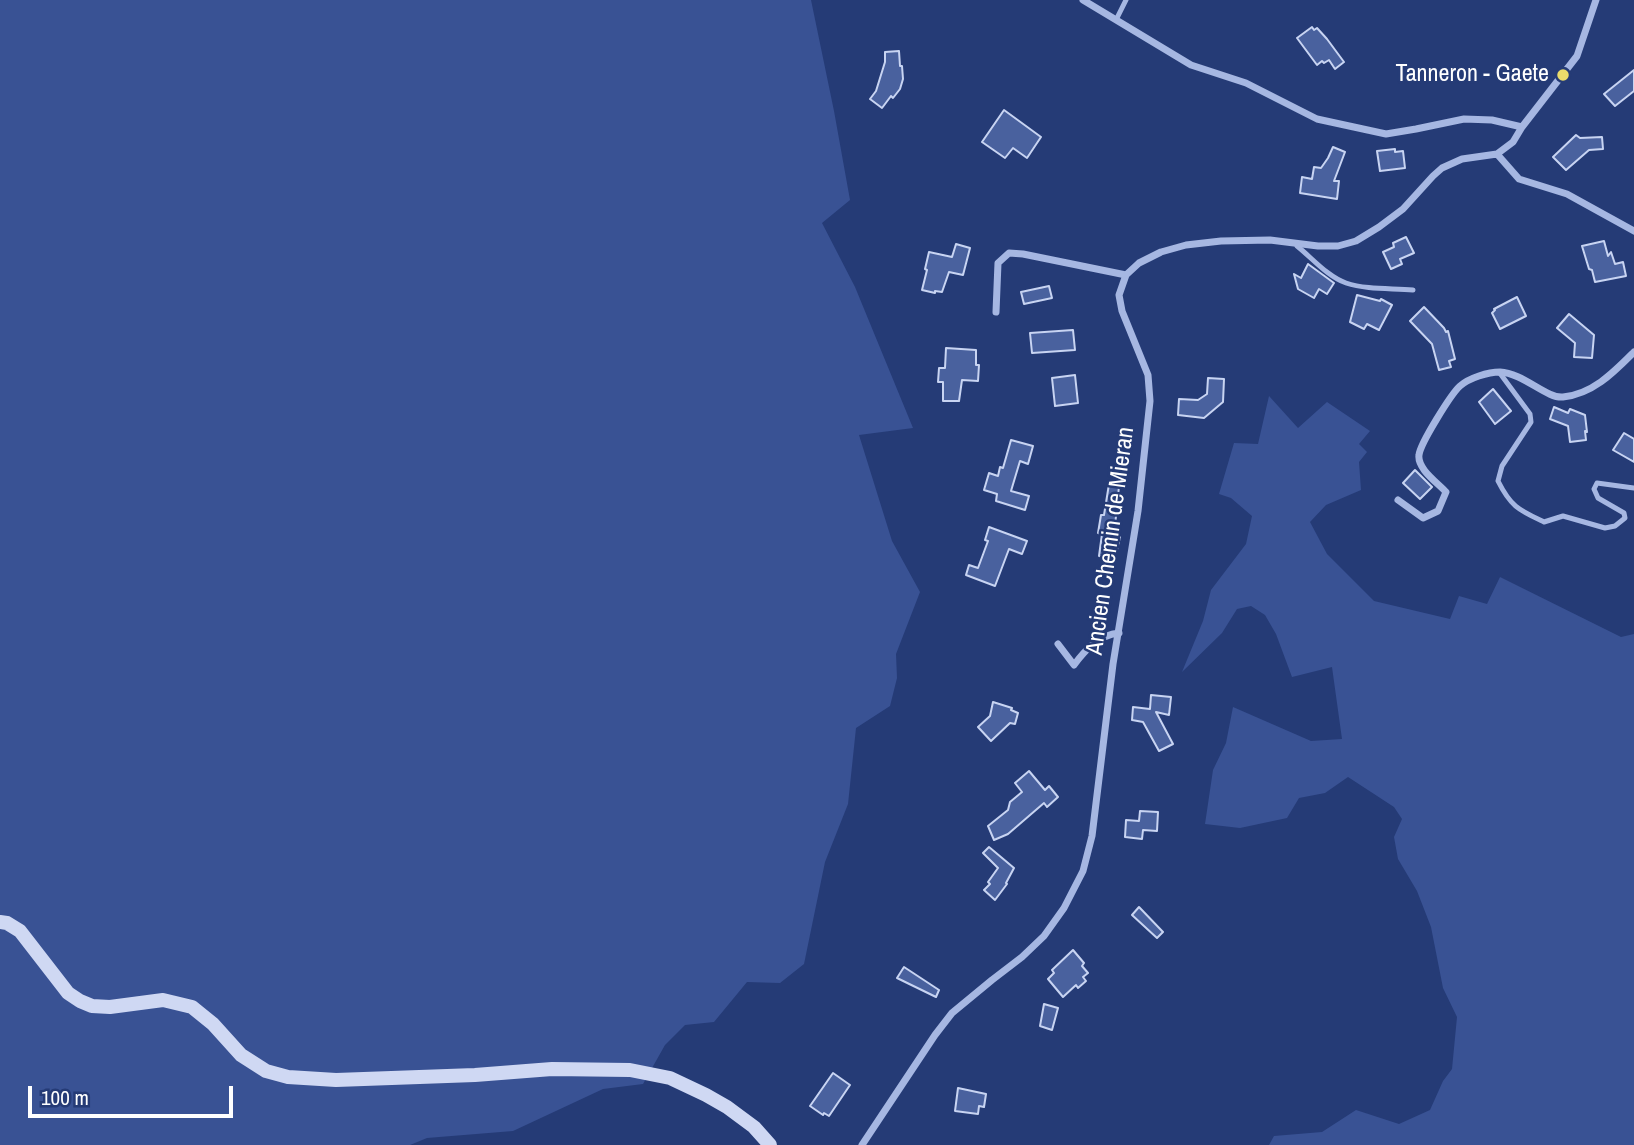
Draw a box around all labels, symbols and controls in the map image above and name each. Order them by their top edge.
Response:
place label: Tanneron - Gaete [1395,61,1549,89]
marker: Tanneron - Gaete [1555,67,1571,83]
street label: Ancien Chemin de Mieran [1081,425,1141,657]
scale bar [32,1072,236,1116]
text: 100 m [41,1083,89,1112]

